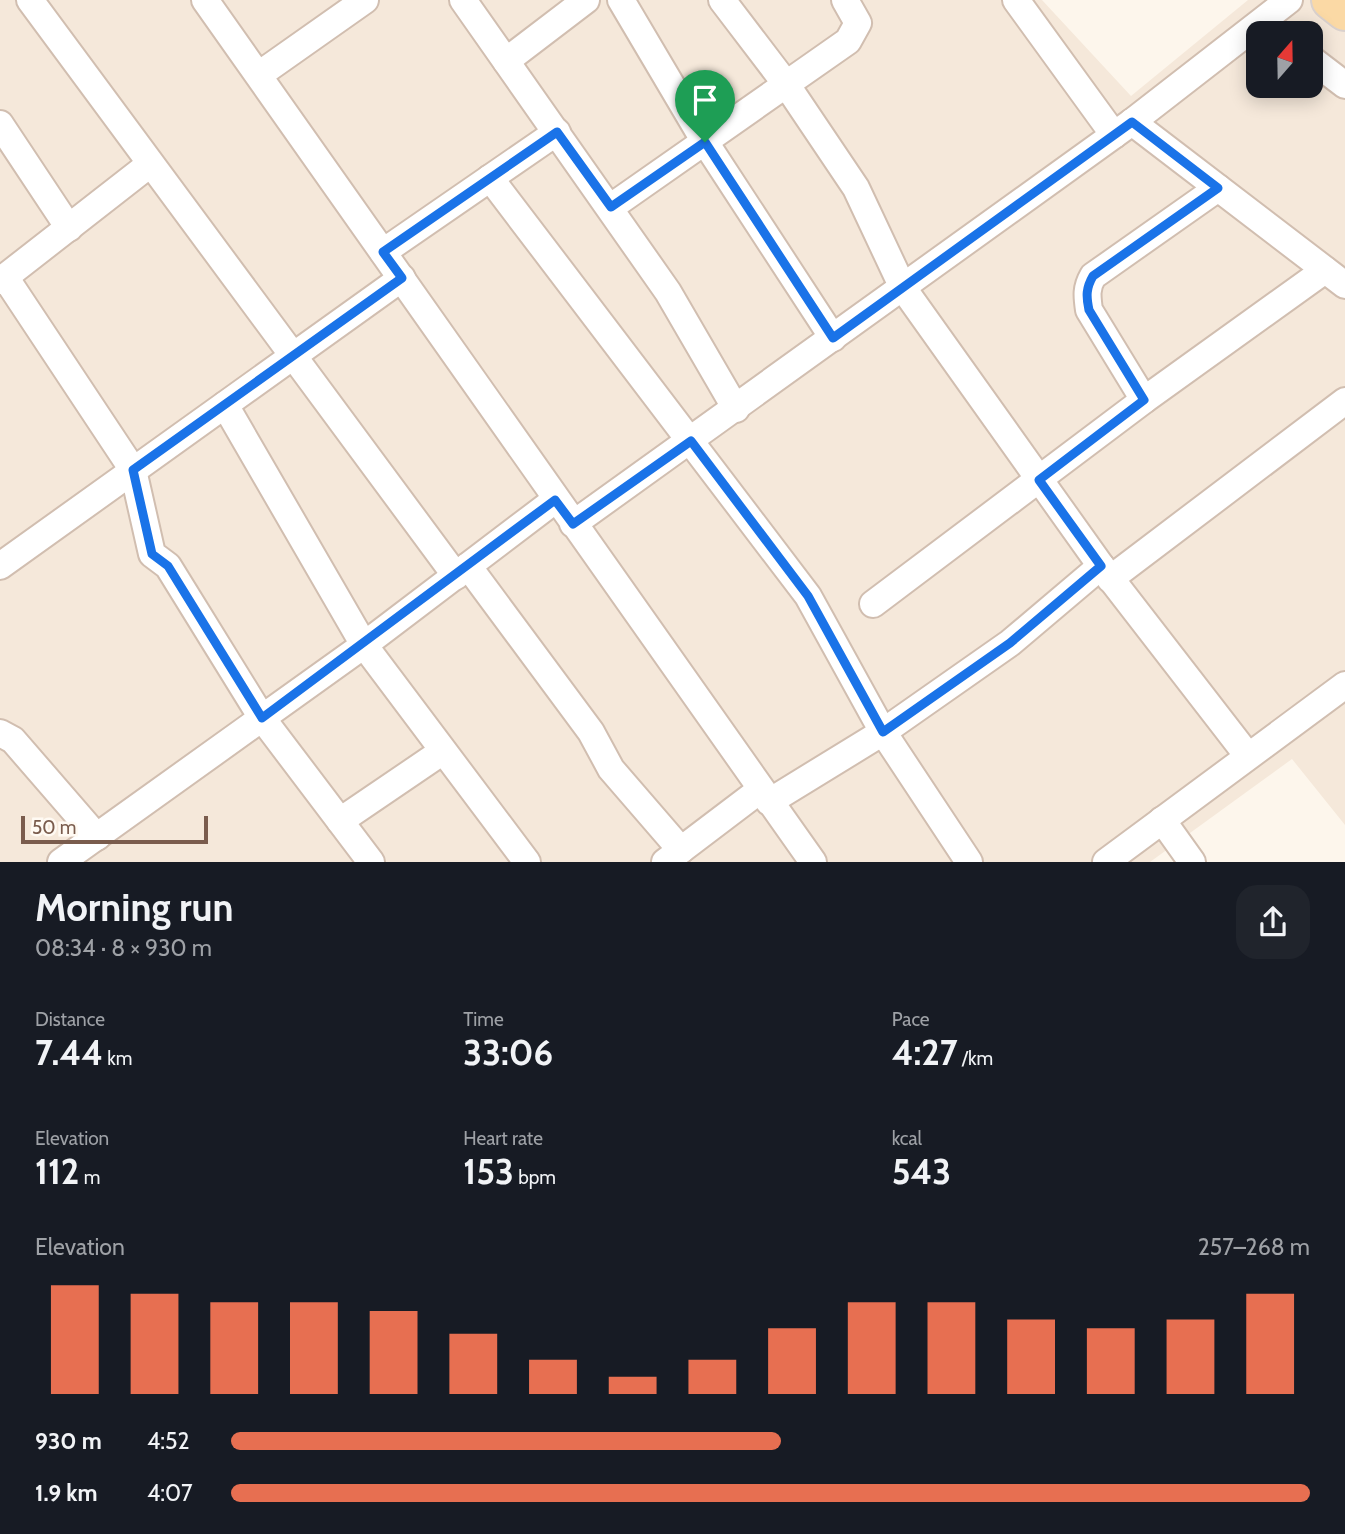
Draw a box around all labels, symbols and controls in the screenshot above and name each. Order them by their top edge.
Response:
north arrow [1246,21,1323,98]
map controls [1246,21,1323,98]
pin [675,70,735,142]
icon: arrive [686,81,724,119]
scale bar [21,813,208,845]
text: 50 m [32,816,76,839]
text: Morning run [35,884,234,931]
button: share [1236,885,1310,959]
text: 08:34 · 8 × 930 m [35,934,212,962]
text: Distance [35,1008,105,1031]
text: Time [463,1008,504,1031]
text: Pace [892,1008,930,1031]
text: 7.44 [35,1031,103,1074]
text: 33:06 [463,1031,553,1074]
text: 4:27 [892,1031,958,1074]
text: km [103,1047,132,1070]
text: /km [958,1047,993,1070]
text: Elevation [35,1127,109,1150]
text: Heart rate [463,1127,543,1150]
text: kcal [892,1127,922,1150]
text: 112 [35,1150,79,1193]
text: 153 [463,1150,514,1193]
text: 543 [892,1150,951,1193]
text: m [79,1166,100,1189]
text: bpm [514,1166,556,1189]
text: Elevation [35,1233,125,1261]
text: 257–268 m [1198,1233,1310,1261]
text: 930 m [35,1427,102,1455]
text: 4:52 [147,1427,190,1455]
text: 1.9 km [35,1479,98,1507]
text: 4:07 [147,1479,192,1507]

